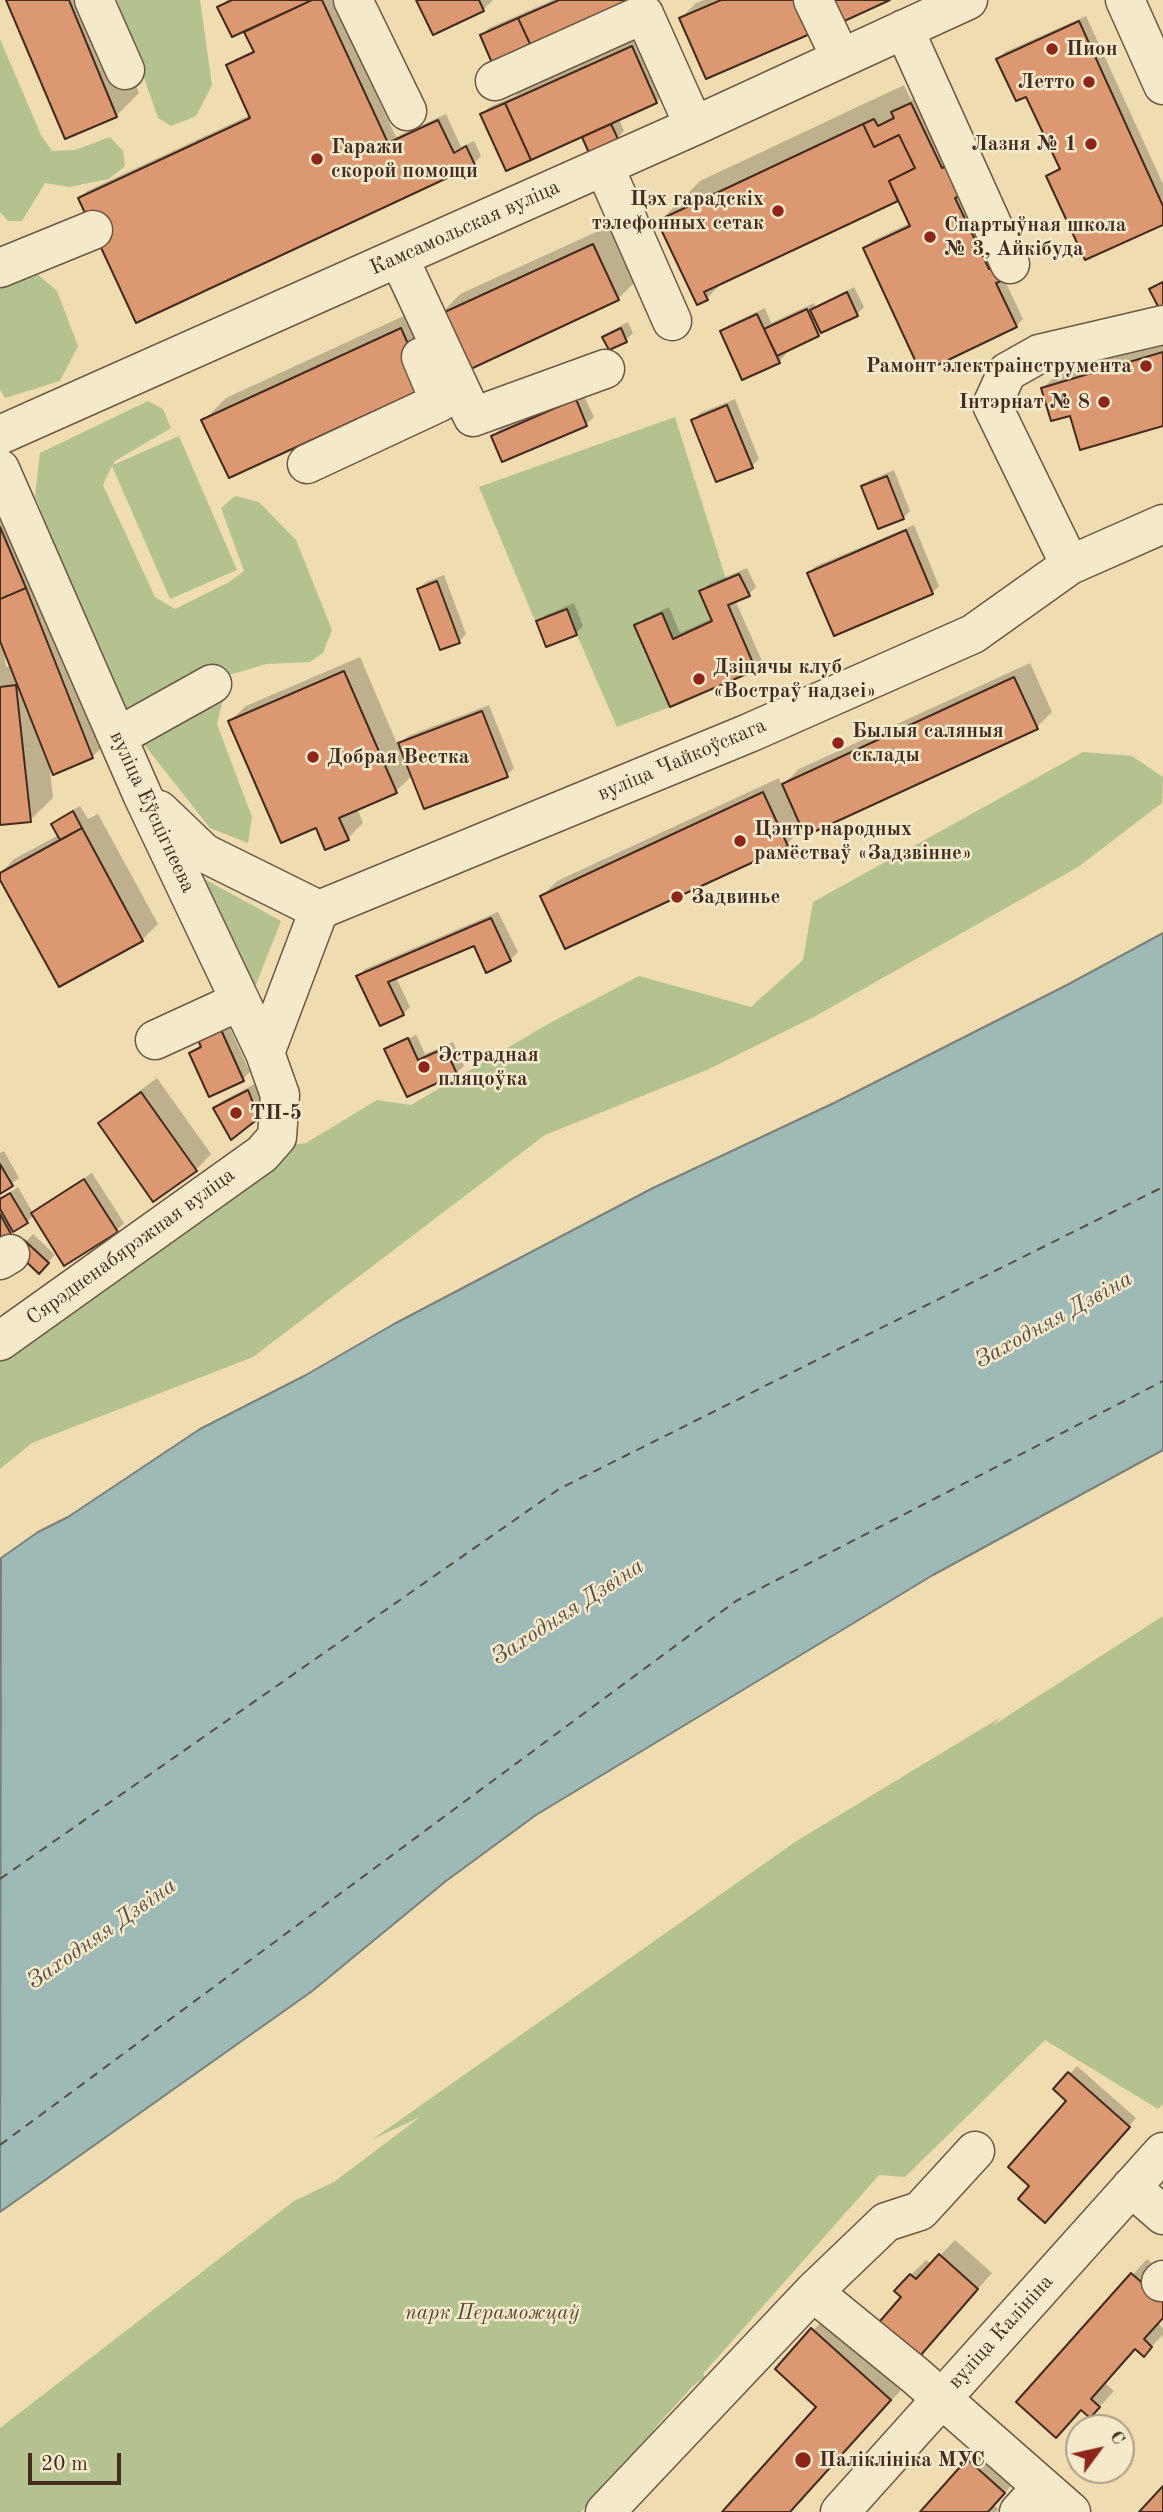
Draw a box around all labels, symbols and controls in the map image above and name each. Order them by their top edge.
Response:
place label: Пион [1066,36,1118,62]
marker: Пион [1044,41,1060,57]
place label: Летто [1018,69,1075,95]
marker: Летто [1081,74,1097,90]
place label: Лазня № 1 [971,131,1077,157]
place label: Гаражи скорой помощи [331,134,478,184]
marker: Лазня № 1 [1083,136,1099,152]
marker: Гаражи скорой помощи [309,151,325,167]
street label: Камсамольская вуліца [366,175,564,281]
place label: Цэх гарадскіх тэлефонных сетак [592,186,764,236]
marker: Цэх гарадскіх тэлефонных сетак [770,203,786,219]
place label: Спартыўная школа № 3, Айкібуда [944,212,1126,262]
marker: Спартыўная школа № 3, Айкібуда [922,229,938,245]
place label: Рамонт электраінструмента [866,353,1132,379]
marker: Рамонт электраінструмента [1138,358,1154,374]
place label: Інтэрнат № 8 [959,389,1090,415]
marker: Інтэрнат № 8 [1096,394,1112,410]
place label: Дзіцячы клуб «Востраў надзеі» [713,654,876,704]
marker: Дзіцячы клуб «Востраў надзеі» [691,671,707,687]
street label: вуліца Чайкоўскага [594,713,770,807]
place label: Былыя саляныя склады [852,718,1004,768]
street label: вуліца Еўсцігнеева [104,727,200,897]
marker: Былыя саляныя склады [830,735,846,751]
place label: Добрая Вестка [327,744,470,770]
marker: Добрая Вестка [305,749,321,765]
place label: Цэнтр народных рамёстваў «Задзвінне» [754,816,972,866]
marker: Цэнтр народных рамёстваў «Задзвінне» [732,833,748,849]
place label: Задвинье [691,884,780,910]
marker: Задвинье [669,889,685,905]
place label: Эстрадная пляцоўка [438,1042,539,1092]
marker: Эстрадная пляцоўка [416,1059,432,1075]
place label: ТП-5 [250,1100,302,1126]
marker: ТП-5 [228,1105,244,1121]
street label: Сярэдненабярэжная вуліца [22,1163,240,1331]
water label: Заходняя Дзвіна [970,1265,1138,1375]
water label: Заходняя Дзвіна [487,1553,649,1671]
water label: Заходняя Дзвіна [22,1872,182,1996]
street label: вуліца Калініна [943,2270,1059,2394]
park label: парк Пераможцаў [405,2300,579,2326]
north arrow [1065,2414,1135,2484]
text: С [1105,2428,1128,2449]
scale bar [32,2438,124,2482]
place label: Паліклініка МУС [819,2447,985,2473]
marker: Паліклініка МУС [793,2450,813,2470]
text: 20 m [41,2454,88,2475]

